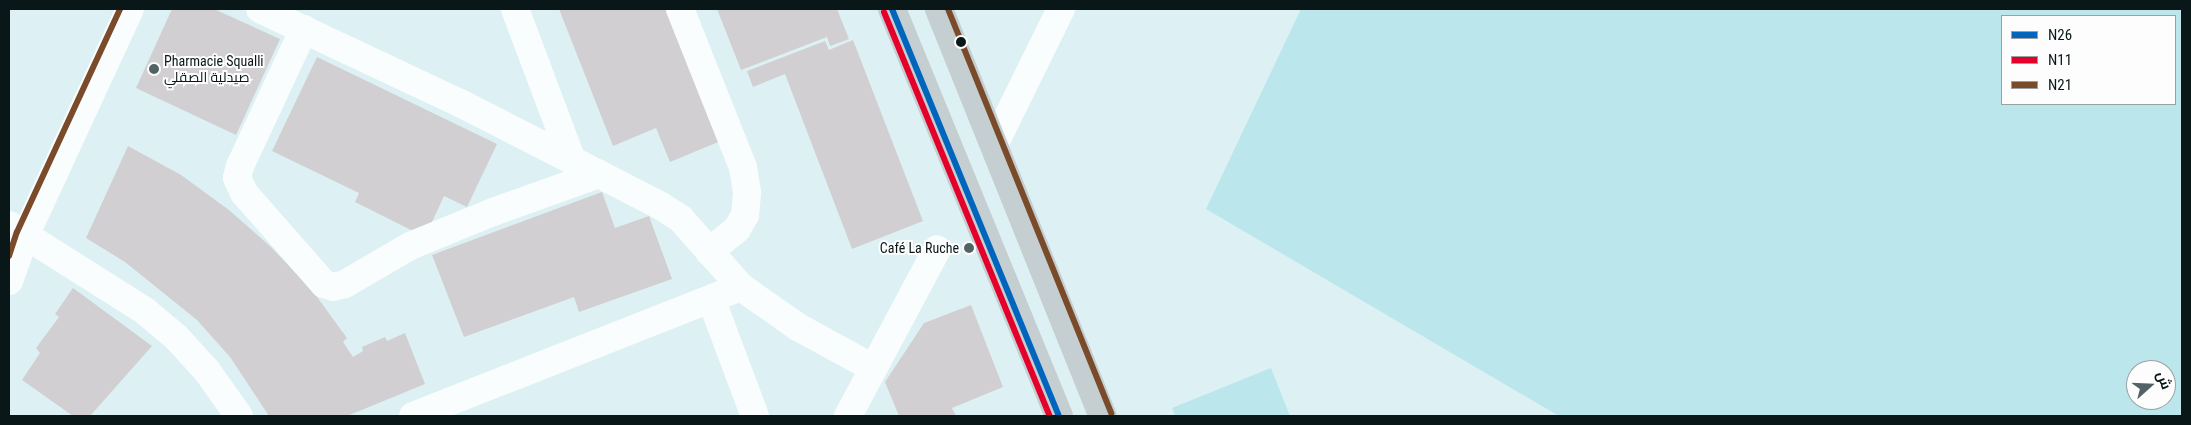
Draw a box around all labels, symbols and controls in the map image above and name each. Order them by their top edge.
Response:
legend [2001,15,2176,105]
text: N26 [2048,26,2072,44]
unlabelled marker [956,37,966,47]
text: N11 [2048,51,2072,69]
place label: Pharmacie Squalli صيدلية الصقلي [164,53,264,85]
marker: Pharmacie Squalli صيدلية الصقلي [148,63,160,75]
text: N21 [2048,76,2072,94]
place label: Café La Ruche [880,240,959,256]
marker: Café La Ruche [963,242,975,254]
north arrow [2126,360,2176,410]
text: ش [2154,369,2175,391]

